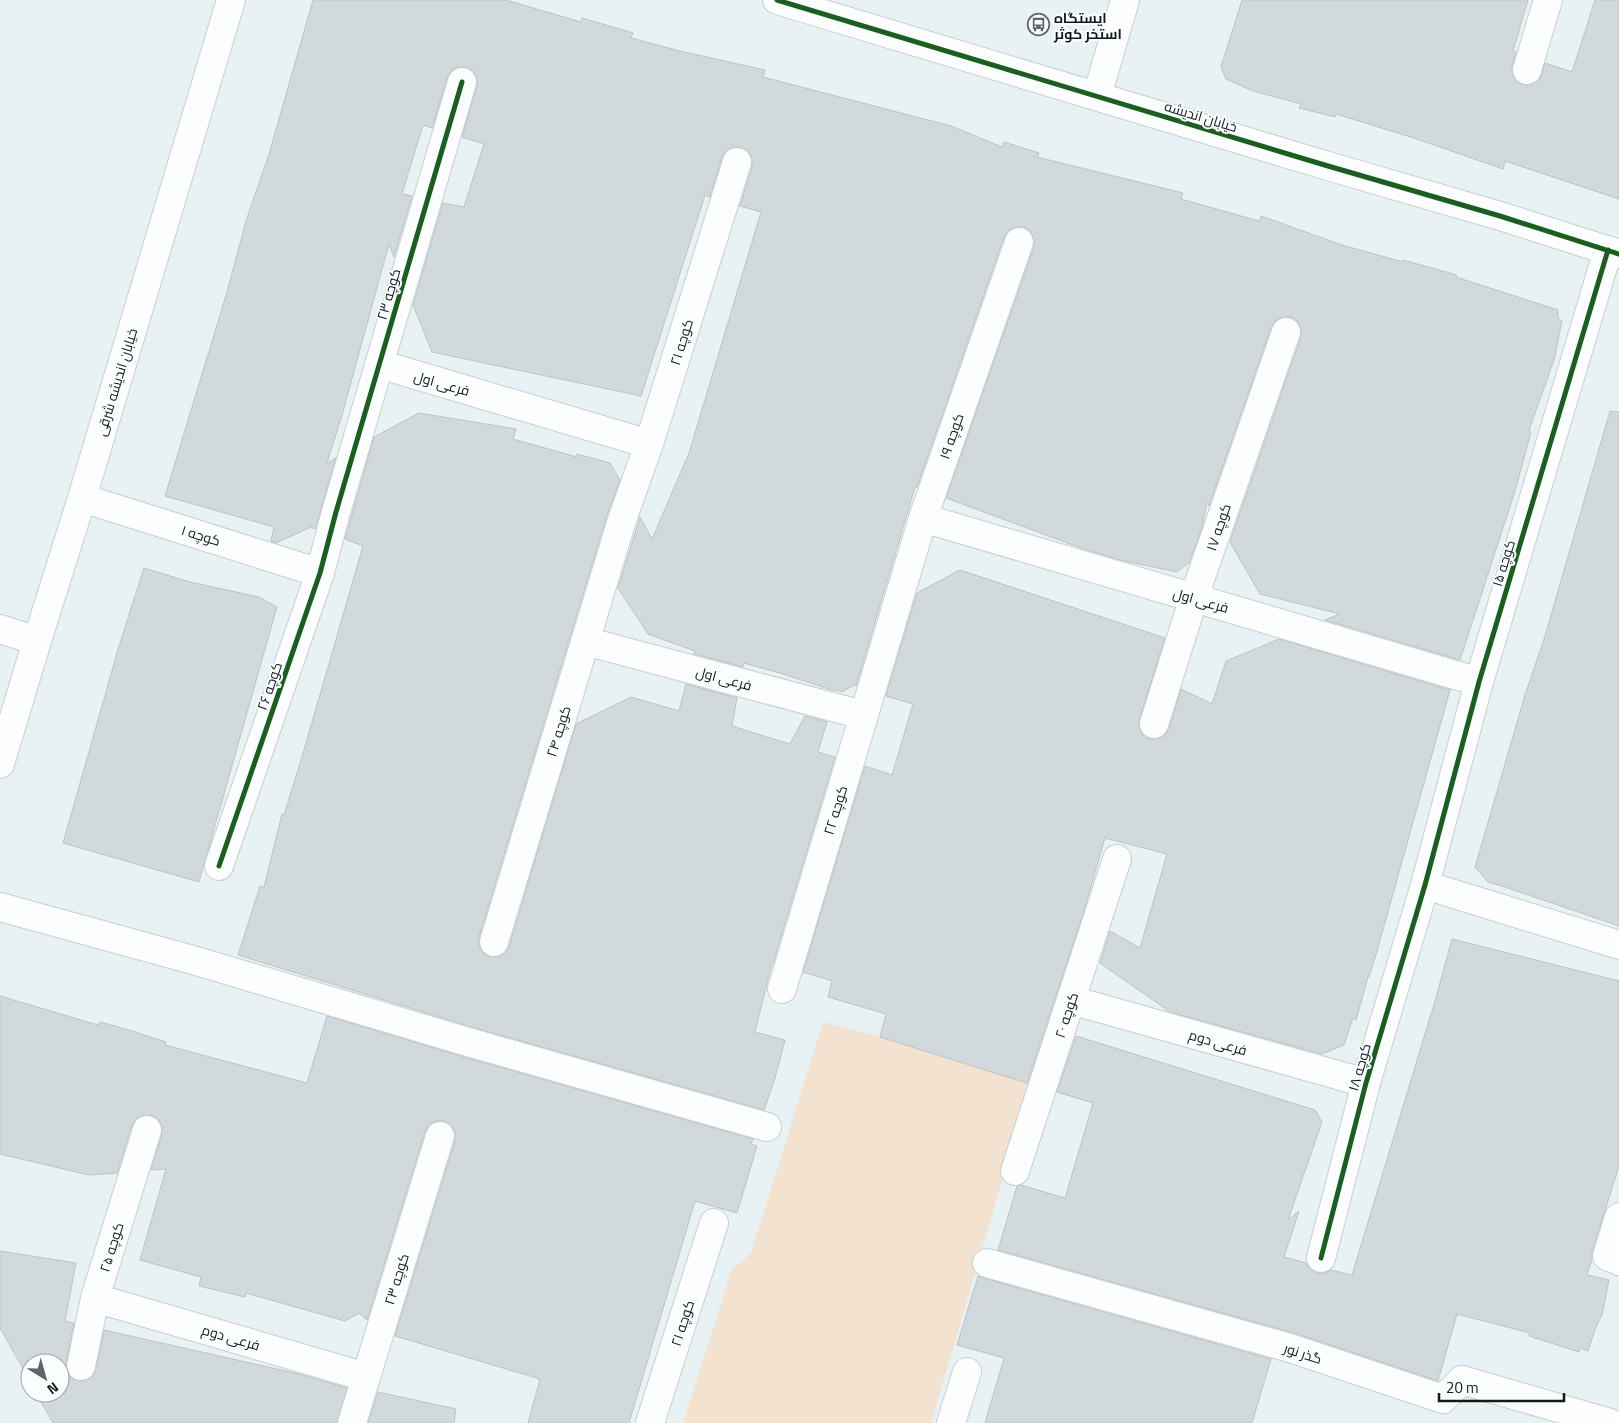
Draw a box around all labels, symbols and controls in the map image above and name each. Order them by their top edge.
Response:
place label: ایستگاه استخر کوثر [1053,7,1122,44]
bus stop icon: ایستگاه استخر کوثر [1026,13,1050,37]
street label: خیابان اندیشه [1162,95,1240,137]
street label: کوچه ۲۳ [371,266,405,322]
street label: کوچه ۲۱ [664,316,698,368]
street label: خیابان اندیشه شرقی [90,325,142,439]
street label: فرعی اول [412,365,472,401]
street label: کوچه ۱۹ [933,410,969,462]
street label: کوچه ۱۷ [1200,500,1236,554]
street label: کوچه ۱ [179,519,223,551]
street label: کوچه ۱۵ [1486,537,1520,589]
street label: فرعی اول [1171,582,1231,618]
street label: کوچه ۲۶ [251,659,287,713]
street label: فرعی اول [694,660,754,696]
street label: کوچه ۲۴ [540,703,576,759]
street label: کوچه ۲۲ [818,783,852,837]
street label: کوچه ۲۰ [1049,990,1083,1040]
street label: فرعی دوم [1186,1024,1250,1060]
street label: کوچه ۱۸ [1342,1041,1376,1093]
street label: کوچه ۲۵ [94,1220,128,1274]
street label: کوچه ۲۳ [378,1251,414,1307]
street label: کوچه ۲۱ [665,1297,699,1349]
street label: فرعی دوم [199,1319,263,1355]
street label: گذر نور [1280,1337,1325,1369]
north arrow [20,1353,70,1403]
scale bar [1439,1370,1564,1402]
text: 20 m [1446,1376,1479,1399]
text: N [43,1377,63,1400]

